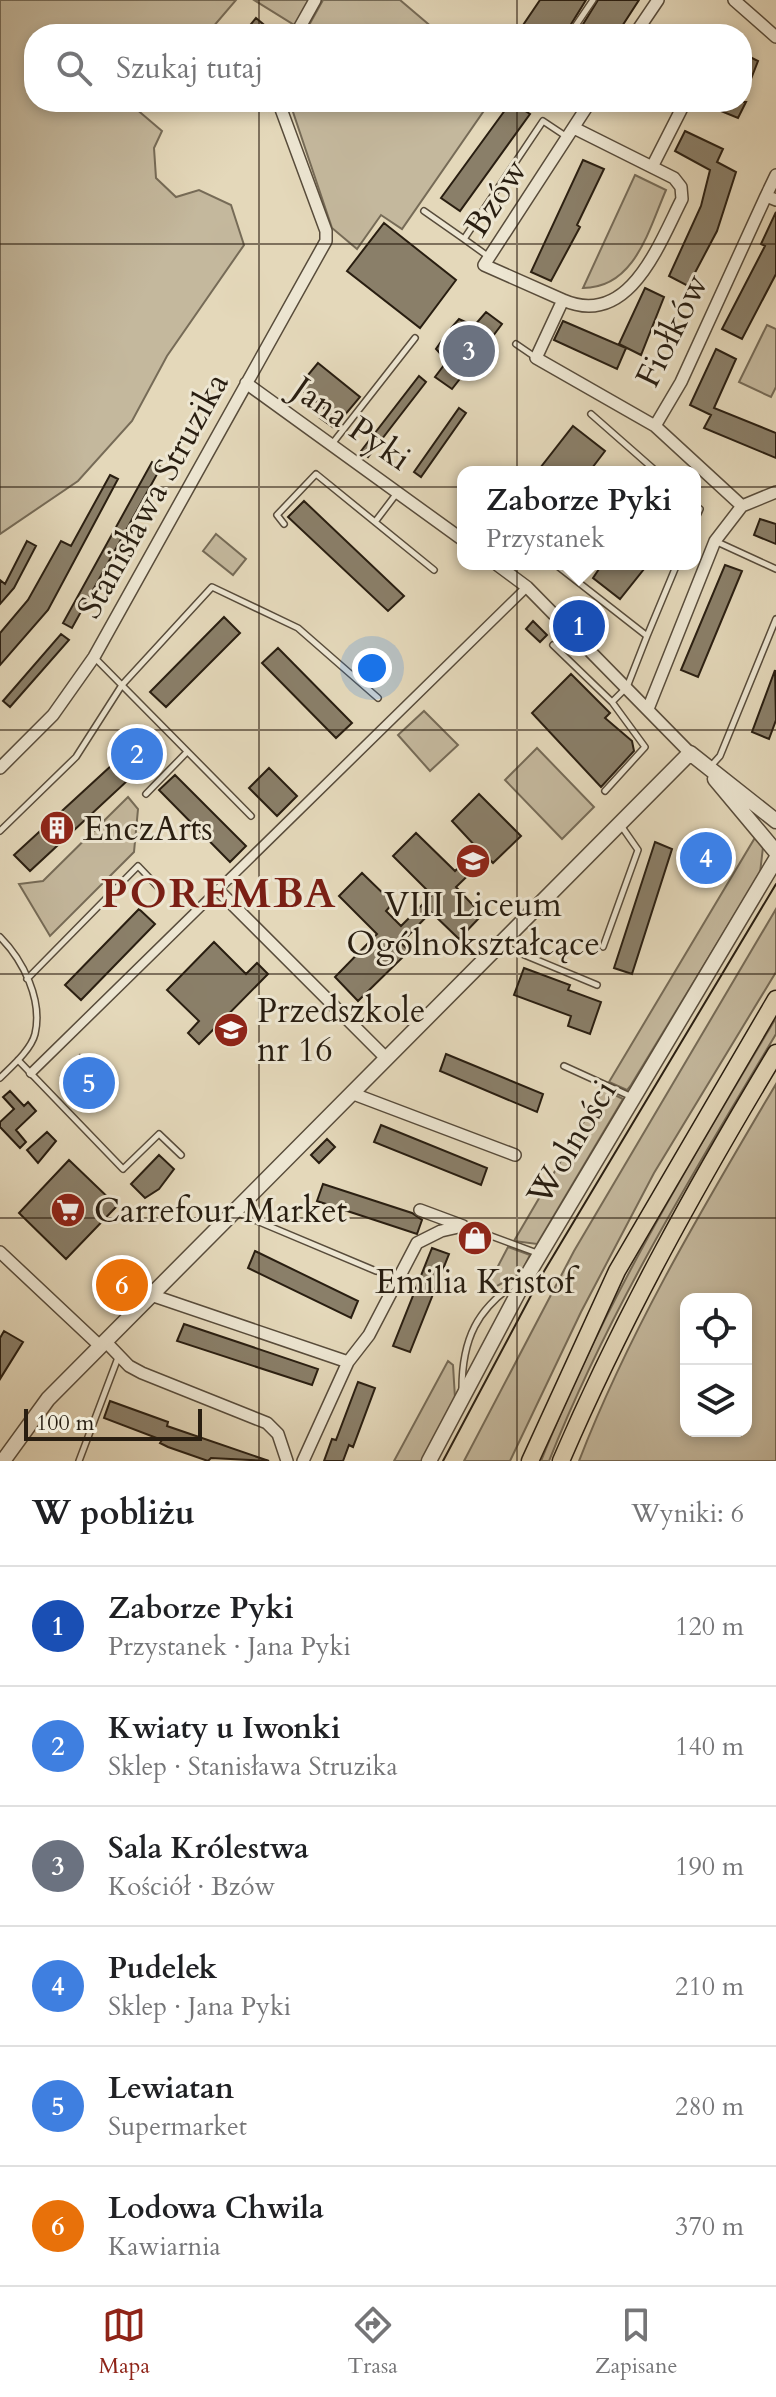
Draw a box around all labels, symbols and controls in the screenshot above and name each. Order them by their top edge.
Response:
search box [24,24,752,112]
icon: search [52,46,96,90]
text: Szukaj tutaj [116,48,263,89]
street label: Bzów [454,150,538,245]
street label: Fiołków [625,266,719,395]
pin: 3 [443,321,495,381]
street label: Jana Pyki [279,363,420,481]
street label: Stanisława Struzika [66,364,240,627]
popup [457,466,701,570]
text: Zaborze Pyki [486,480,672,521]
text: Przystanek [486,521,605,556]
pin: 1 [553,596,605,656]
your location [352,648,392,688]
pin: 2 [111,724,163,784]
place label: EnczArts [83,806,213,852]
building icon: EnczArts [38,809,76,847]
pin: 4 [680,828,732,888]
school or university icon: VIII Liceum Ogólnokształcące [454,842,492,880]
district label: POREMBA [101,865,337,922]
place label: VIII Liceum Ogólnokształcące [346,882,600,967]
place label: Przedszkole nr 16 [257,988,425,1073]
school or university icon: Przedszkole nr 16 [212,1011,250,1049]
pin: 5 [63,1053,115,1113]
street label: Wolności [516,1071,627,1215]
place label: Carrefour Market [94,1188,348,1234]
supermarket icon: Carrefour Market [49,1191,87,1229]
shop icon: Emilia Kristof [456,1219,494,1257]
pin: 6 [96,1255,148,1315]
place label: Emilia Kristof [375,1259,580,1305]
map controls [680,1293,752,1437]
button: locate [680,1293,752,1365]
button: layers [680,1365,752,1437]
scale bar [24,1405,202,1441]
text: 100 m [36,1408,94,1438]
text: W pobliżu [32,1490,195,1536]
text: Wyniki: 6 [631,1496,744,1531]
text: Zaborze Pyki [108,1588,294,1629]
text: 1 [51,1609,65,1644]
text: 120 m [675,1609,744,1644]
text: Przystanek · Jana Pyki [108,1629,351,1664]
text: Kwiaty u Iwonki [108,1708,340,1749]
text: 2 [51,1729,65,1764]
text: 140 m [675,1729,744,1764]
text: Sklep · Stanisława Struzika [108,1749,398,1784]
text: Sala Królestwa [108,1828,309,1869]
text: 3 [51,1849,65,1884]
text: 190 m [675,1849,744,1884]
text: Kościół · Bzów [108,1869,275,1904]
text: Pudelek [108,1948,217,1989]
text: 4 [51,1969,65,2004]
text: 210 m [675,1969,744,2004]
text: Sklep · Jana Pyki [108,1989,291,2024]
text: Lewiatan [108,2068,234,2109]
text: 5 [51,2089,65,2124]
text: 280 m [675,2089,744,2124]
text: Supermarket [108,2109,247,2144]
text: Lodowa Chwila [108,2188,324,2229]
text: 6 [51,2209,65,2244]
text: 370 m [675,2209,744,2244]
text: Kawiarnia [108,2229,221,2264]
tab: Mapa [99,2303,150,2381]
tab: Trasa [347,2303,398,2381]
tab: Zapisane [595,2303,677,2381]

